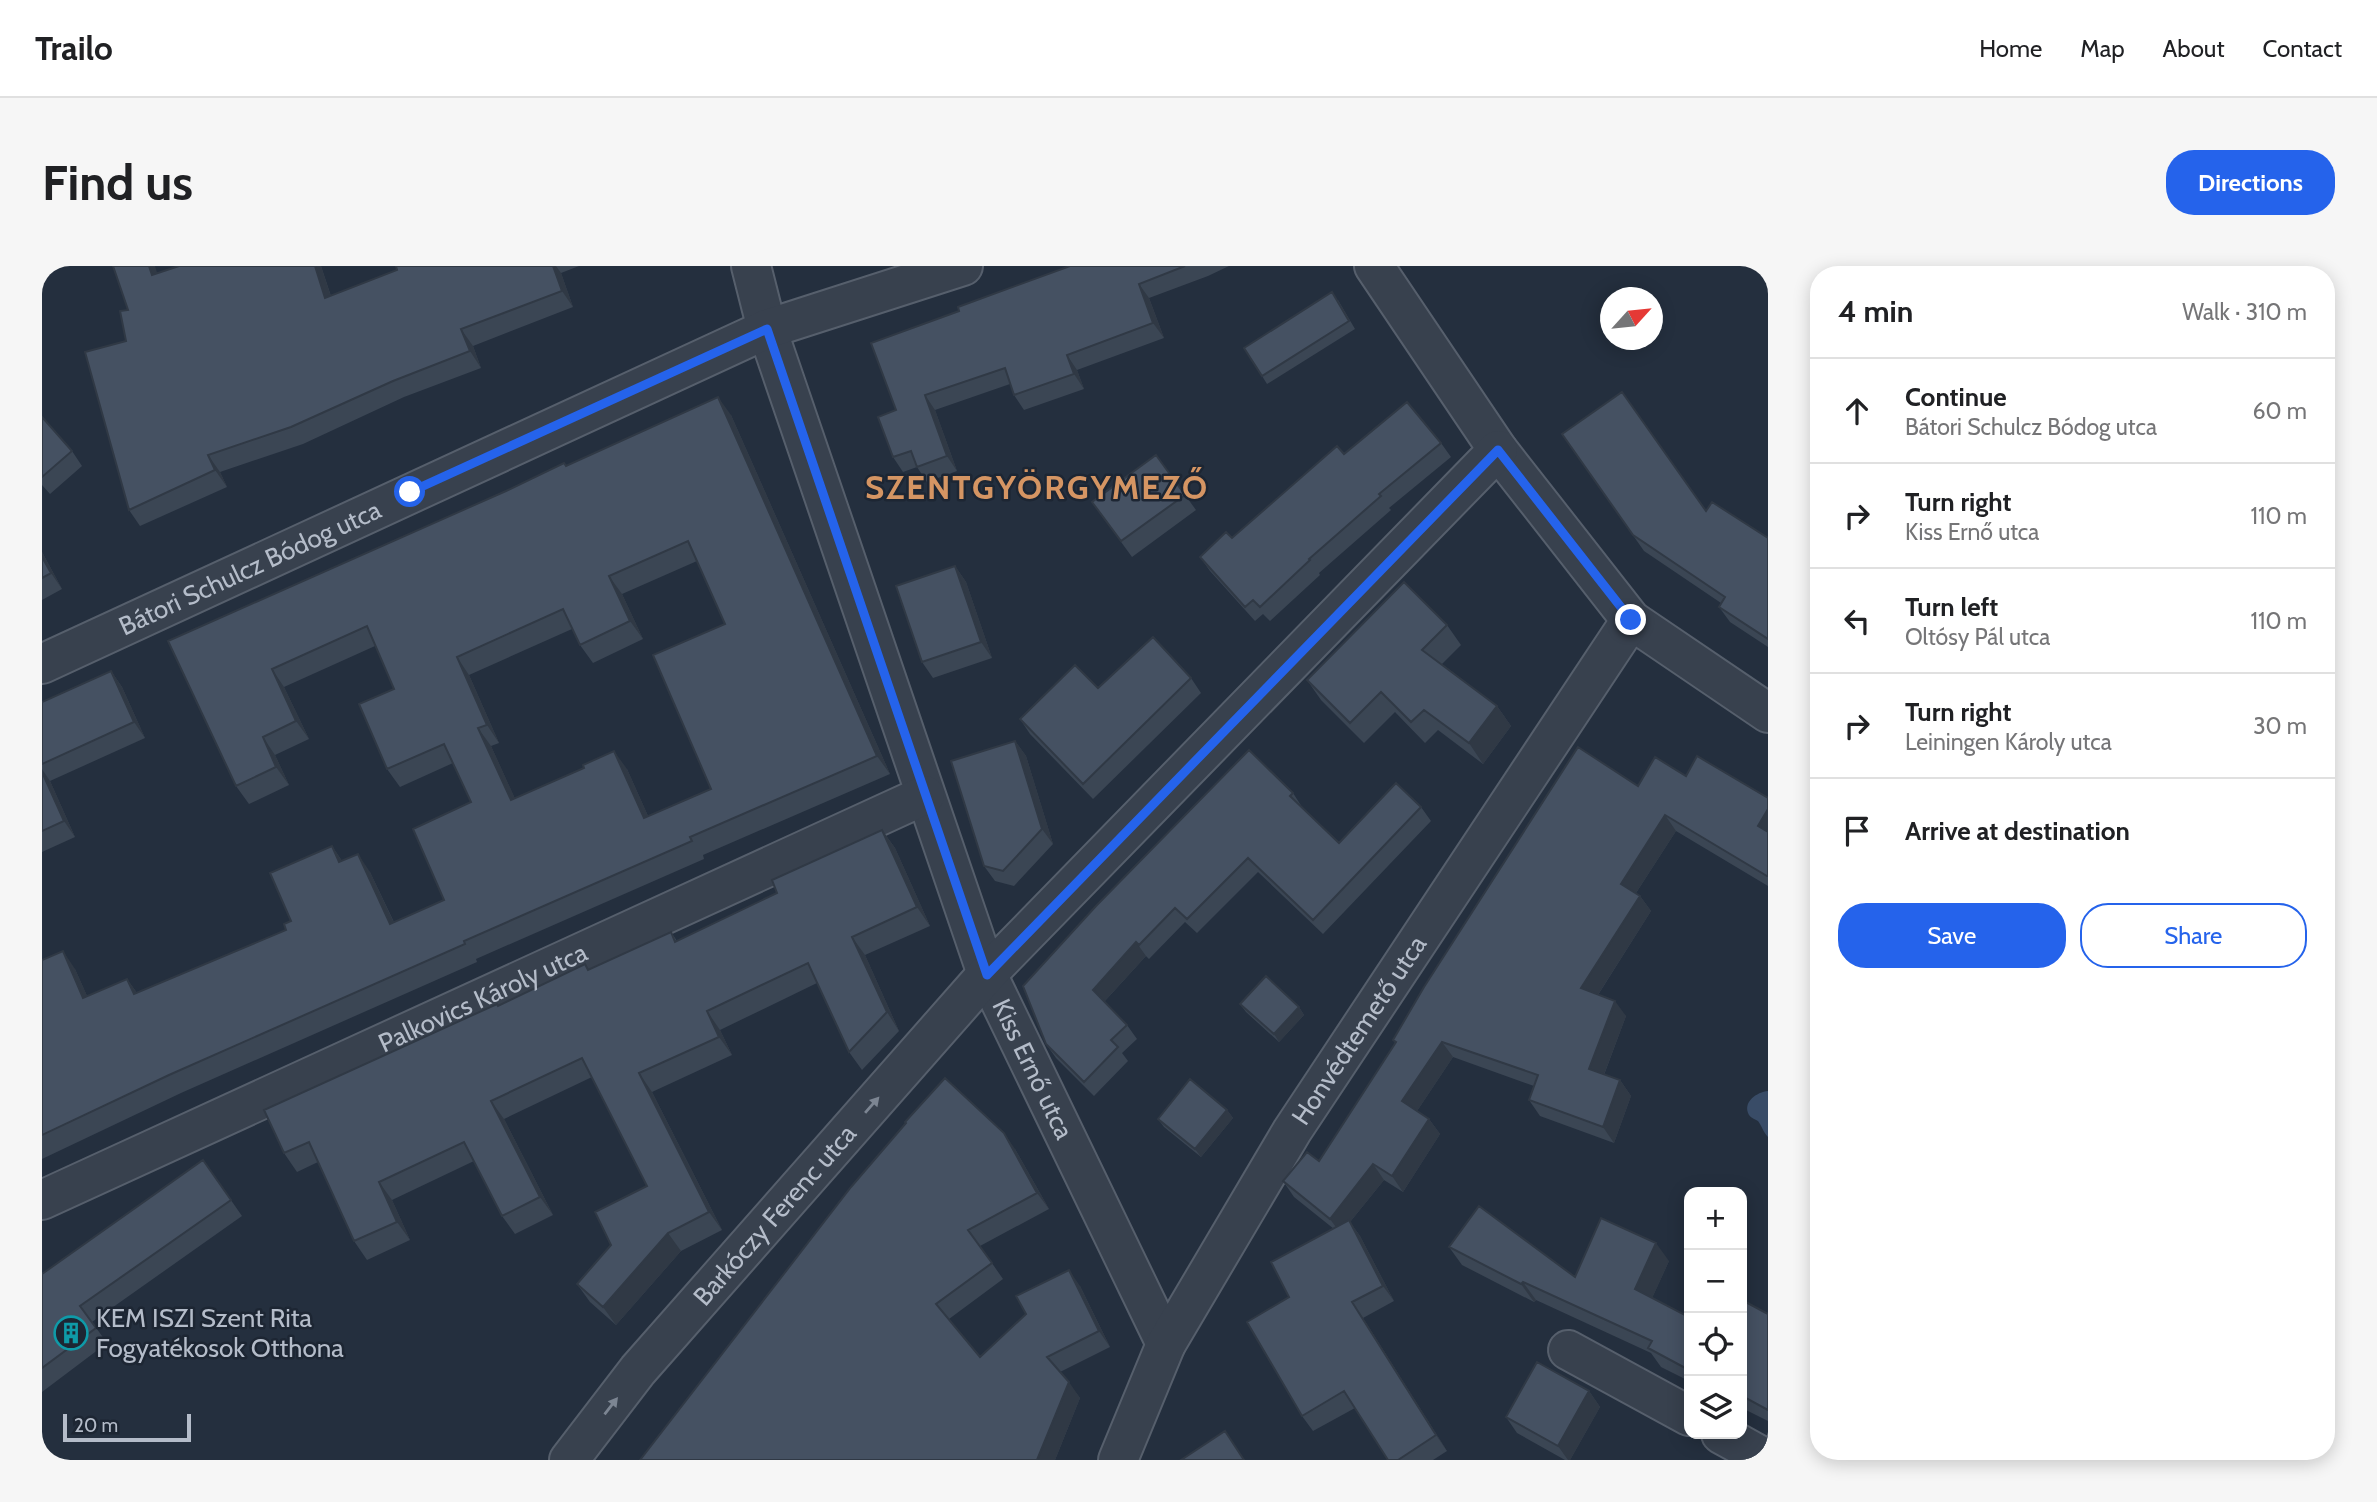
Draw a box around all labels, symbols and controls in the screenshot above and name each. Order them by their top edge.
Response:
text: Trailo [35,28,113,68]
text: Home [1979,34,2042,63]
text: Map [2080,34,2125,63]
text: About [2163,34,2225,63]
text: Contact [2263,34,2342,63]
button: Directions [2166,150,2335,215]
text: Find us [42,153,193,212]
north arrow [1600,287,1663,350]
text: 4 min [1838,293,1913,330]
text: Walk · 310 m [2182,298,2307,326]
text: Continue [1905,381,2007,413]
icon: ahead [1838,392,1876,430]
text: 60 m [2253,397,2307,425]
text: Bátori Schulcz Bódog utca [1905,413,2157,441]
district label: SZENTGYÖRGYMEZŐ [865,467,1209,507]
route start [394,476,425,507]
text: Turn right [1905,486,2011,518]
street label: Bátori Schulcz Bódog utca [114,493,386,642]
icon: right [1838,497,1876,535]
text: 110 m [2251,502,2307,530]
text: Kiss Ernő utca [1905,518,2039,546]
text: Turn left [1905,591,1998,623]
icon: left [1838,602,1876,640]
route end [1615,604,1646,635]
text: 110 m [2251,607,2307,635]
text: Oltósy Pál utca [1905,623,2050,651]
text: Turn right [1905,696,2011,728]
icon: right [1838,707,1876,745]
text: 30 m [2253,712,2307,740]
text: Leiningen Károly utca [1905,728,2112,756]
icon: arrive [1838,812,1876,850]
text: Arrive at destination [1905,815,2130,847]
button: Save [1838,903,2066,968]
button: Share [2080,903,2307,968]
street label: Honvédtemető utca [1285,929,1433,1131]
street label: Palkovics Károly utca [373,936,593,1059]
street label: Kiss Ernő utca [985,994,1081,1145]
one-way arrow [864,1096,880,1114]
street label: Barkóczy Ferenc utca [686,1118,863,1312]
map controls [1684,1187,1747,1439]
button: + [1684,1187,1747,1250]
button: − [1684,1250,1747,1313]
place label: KEM ISZI Szent Rita Fogyatékosok Otthona [96,1302,344,1364]
button: locate [1684,1313,1747,1376]
building icon: KEM ISZI Szent Rita Fogyatékosok Otthona [52,1314,90,1352]
button: layers [1684,1376,1747,1439]
one-way arrow [603,1397,617,1415]
scale bar [63,1411,191,1443]
text: 20 m [74,1414,118,1437]

